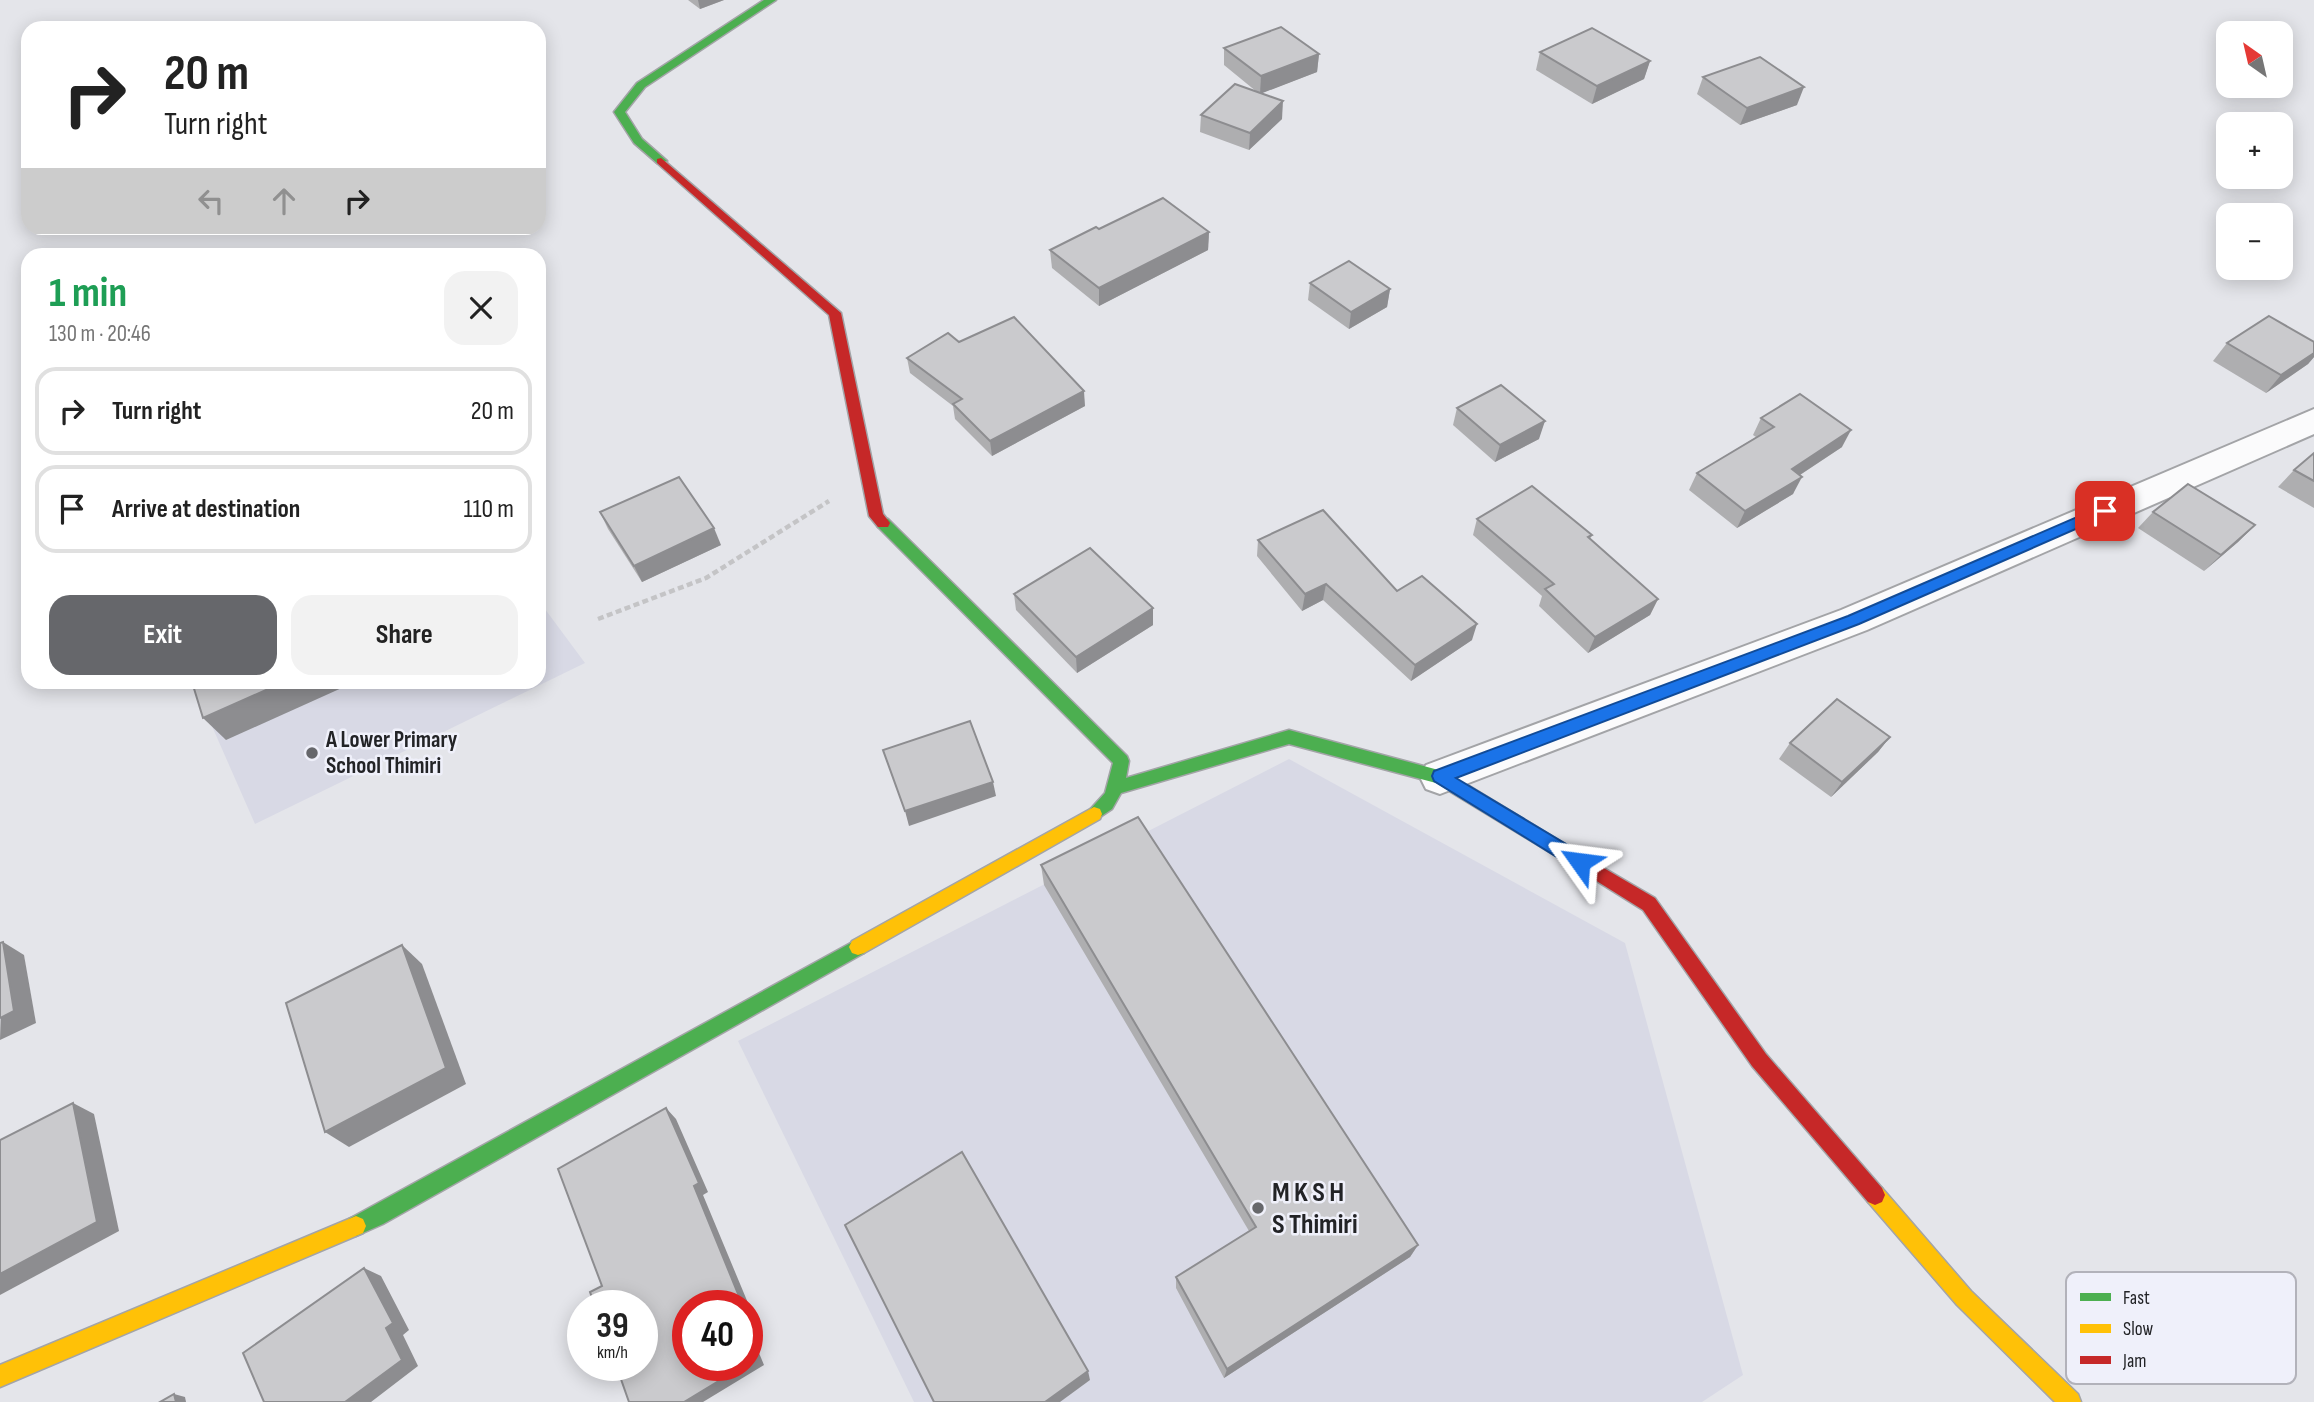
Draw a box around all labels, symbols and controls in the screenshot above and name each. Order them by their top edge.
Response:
north arrow [2216,21,2292,98]
map controls [2216,21,2293,280]
text: 20 m [164,45,249,104]
icon: right [49,49,140,140]
text: Turn right [164,105,268,144]
button: + [2216,112,2293,189]
icon: left [192,182,230,220]
icon: ahead [265,182,303,220]
icon: right [338,182,376,220]
button: − [2216,203,2293,280]
text: 1 min [49,268,127,319]
button: close [444,271,518,345]
text: 130 m · 20:46 [49,320,151,348]
icon: right [53,392,91,430]
text: Turn right [112,396,201,427]
text: 20 m [471,396,514,427]
pin [2075,481,2135,541]
icon: arrive [53,490,91,528]
icon: arrive [2086,492,2124,530]
text: Arrive at destination [112,494,300,525]
text: 110 m [463,494,514,525]
button: Exit [49,595,277,675]
button: Share [291,595,518,675]
place label: A Lower Primary School Thimiri [325,726,458,780]
marker: A Lower Primary School Thimiri [304,745,320,761]
position arrow [1543,825,1617,899]
place label: M K S H S Thimiri [1272,1176,1358,1241]
marker: M K S H S Thimiri [1250,1200,1266,1216]
legend [2066,1272,2296,1384]
text: Fast [2123,1287,2150,1310]
speed limit sign: 40 [672,1290,763,1381]
text: 39 [596,1305,629,1348]
text: Slow [2123,1318,2153,1341]
text: km/h [597,1342,628,1363]
text: Jam [2122,1350,2146,1373]

